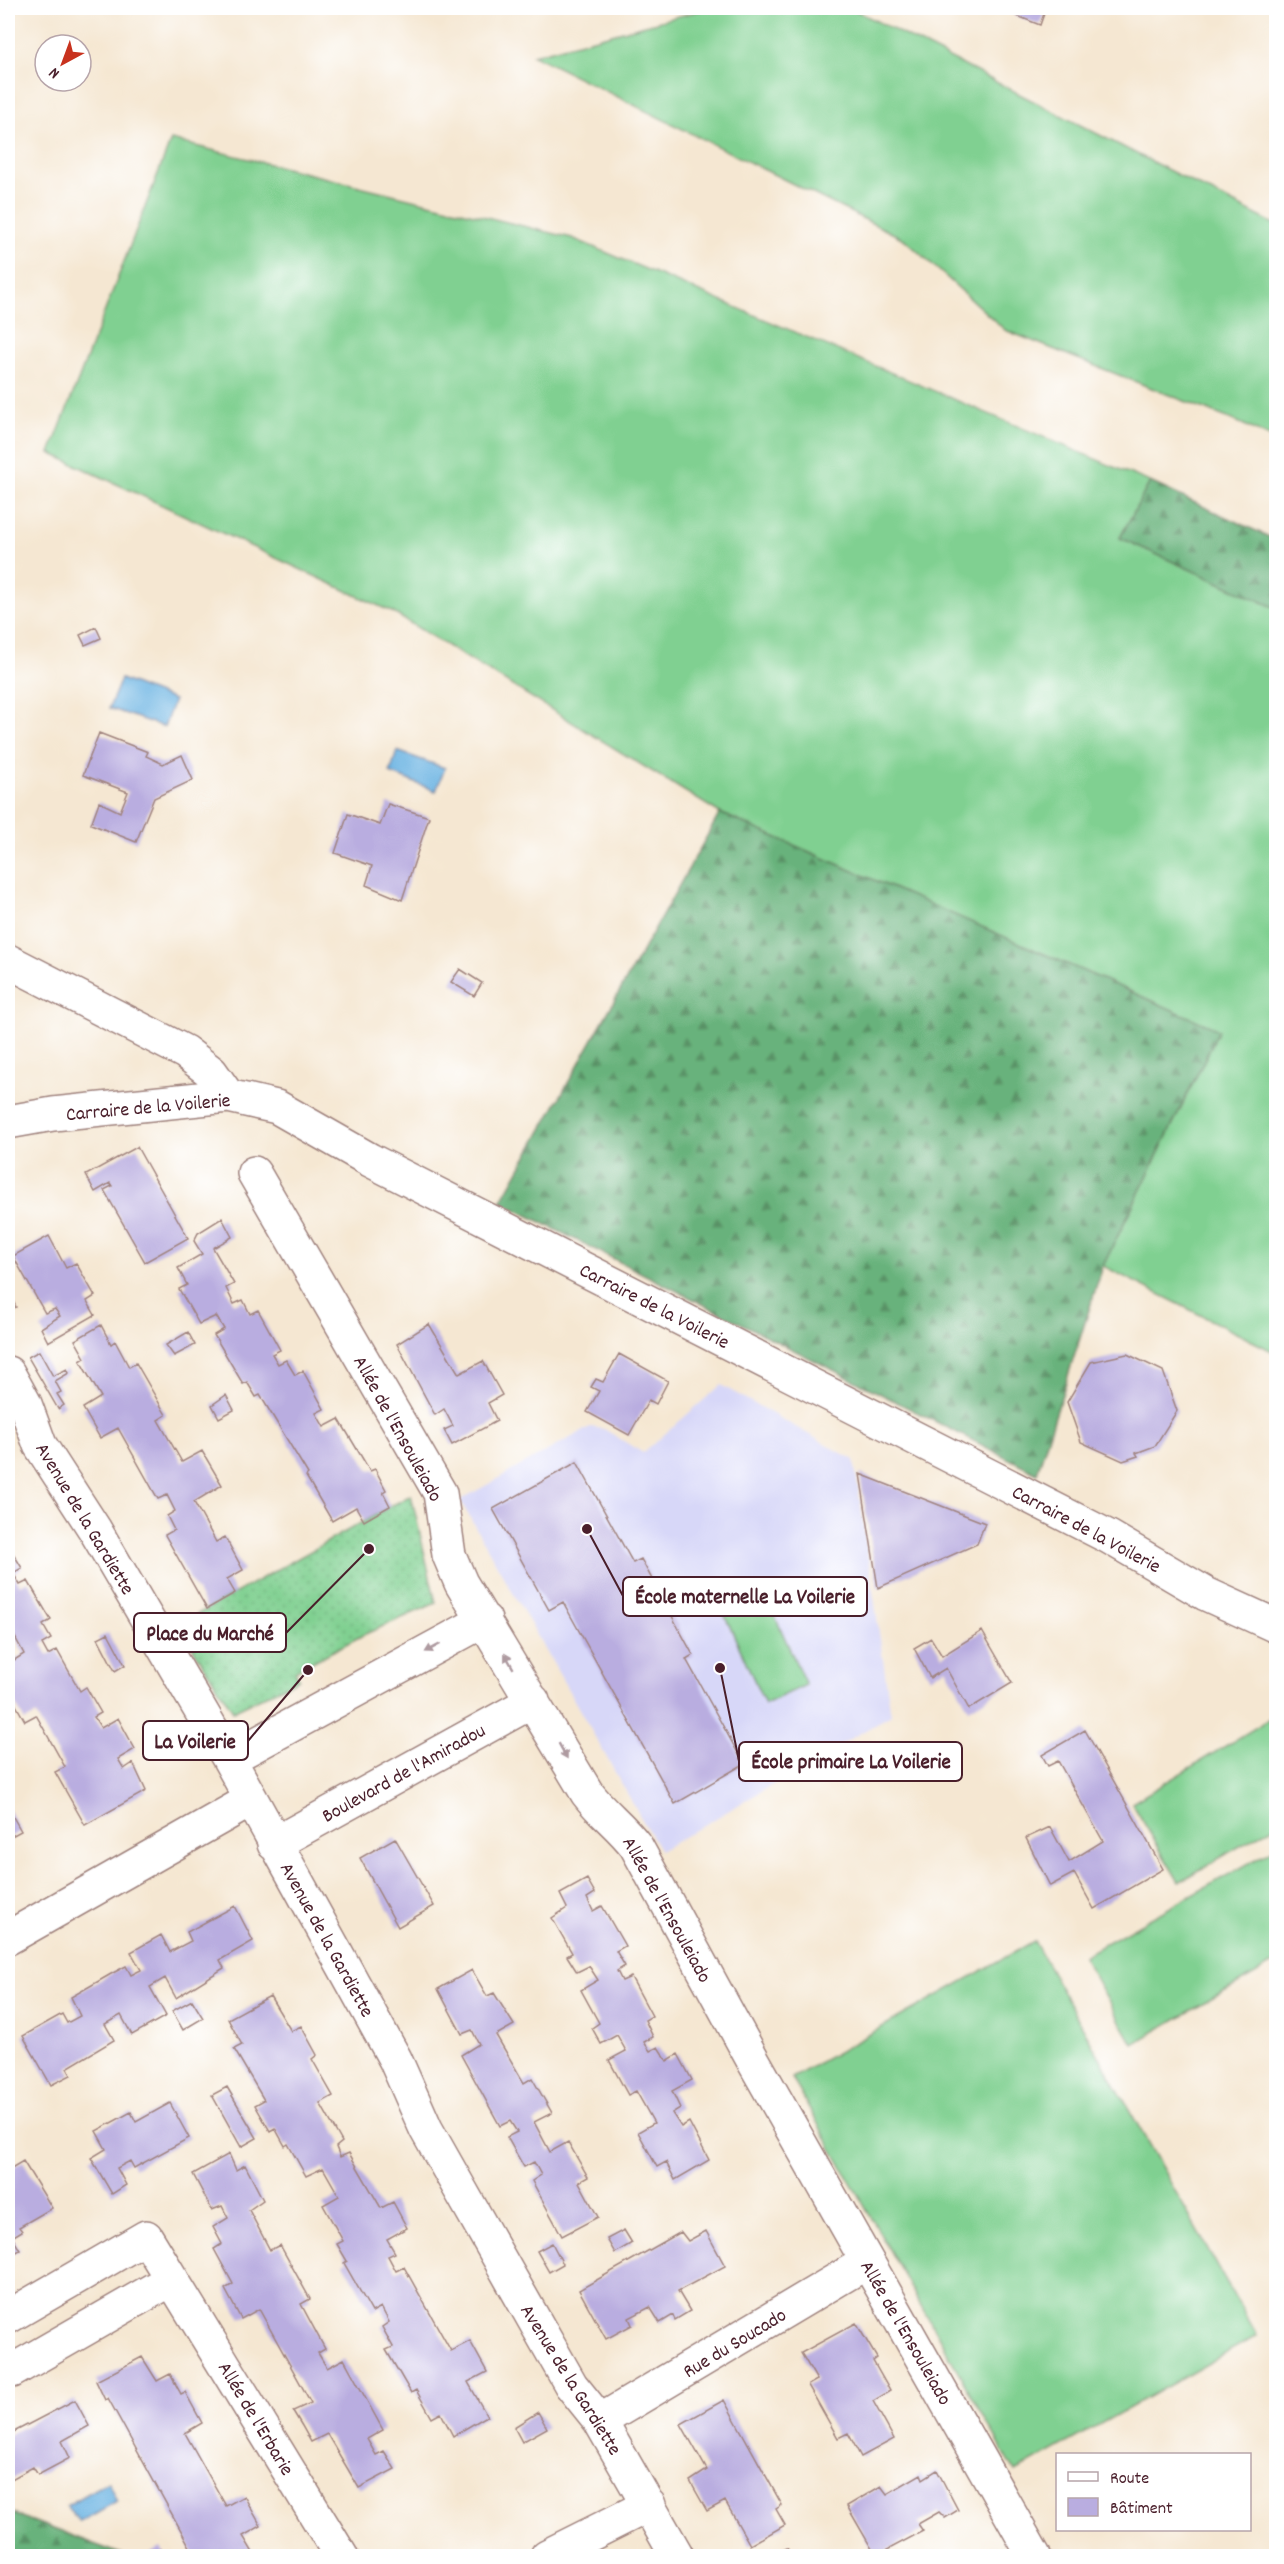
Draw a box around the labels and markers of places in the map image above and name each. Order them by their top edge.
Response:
callout: École maternelle La Voilerie [623,1577,867,1616]
callout: Place du Marché [134,1613,286,1652]
callout: La Voilerie [143,1721,248,1760]
callout: École primaire La Voilerie [739,1742,962,1781]

